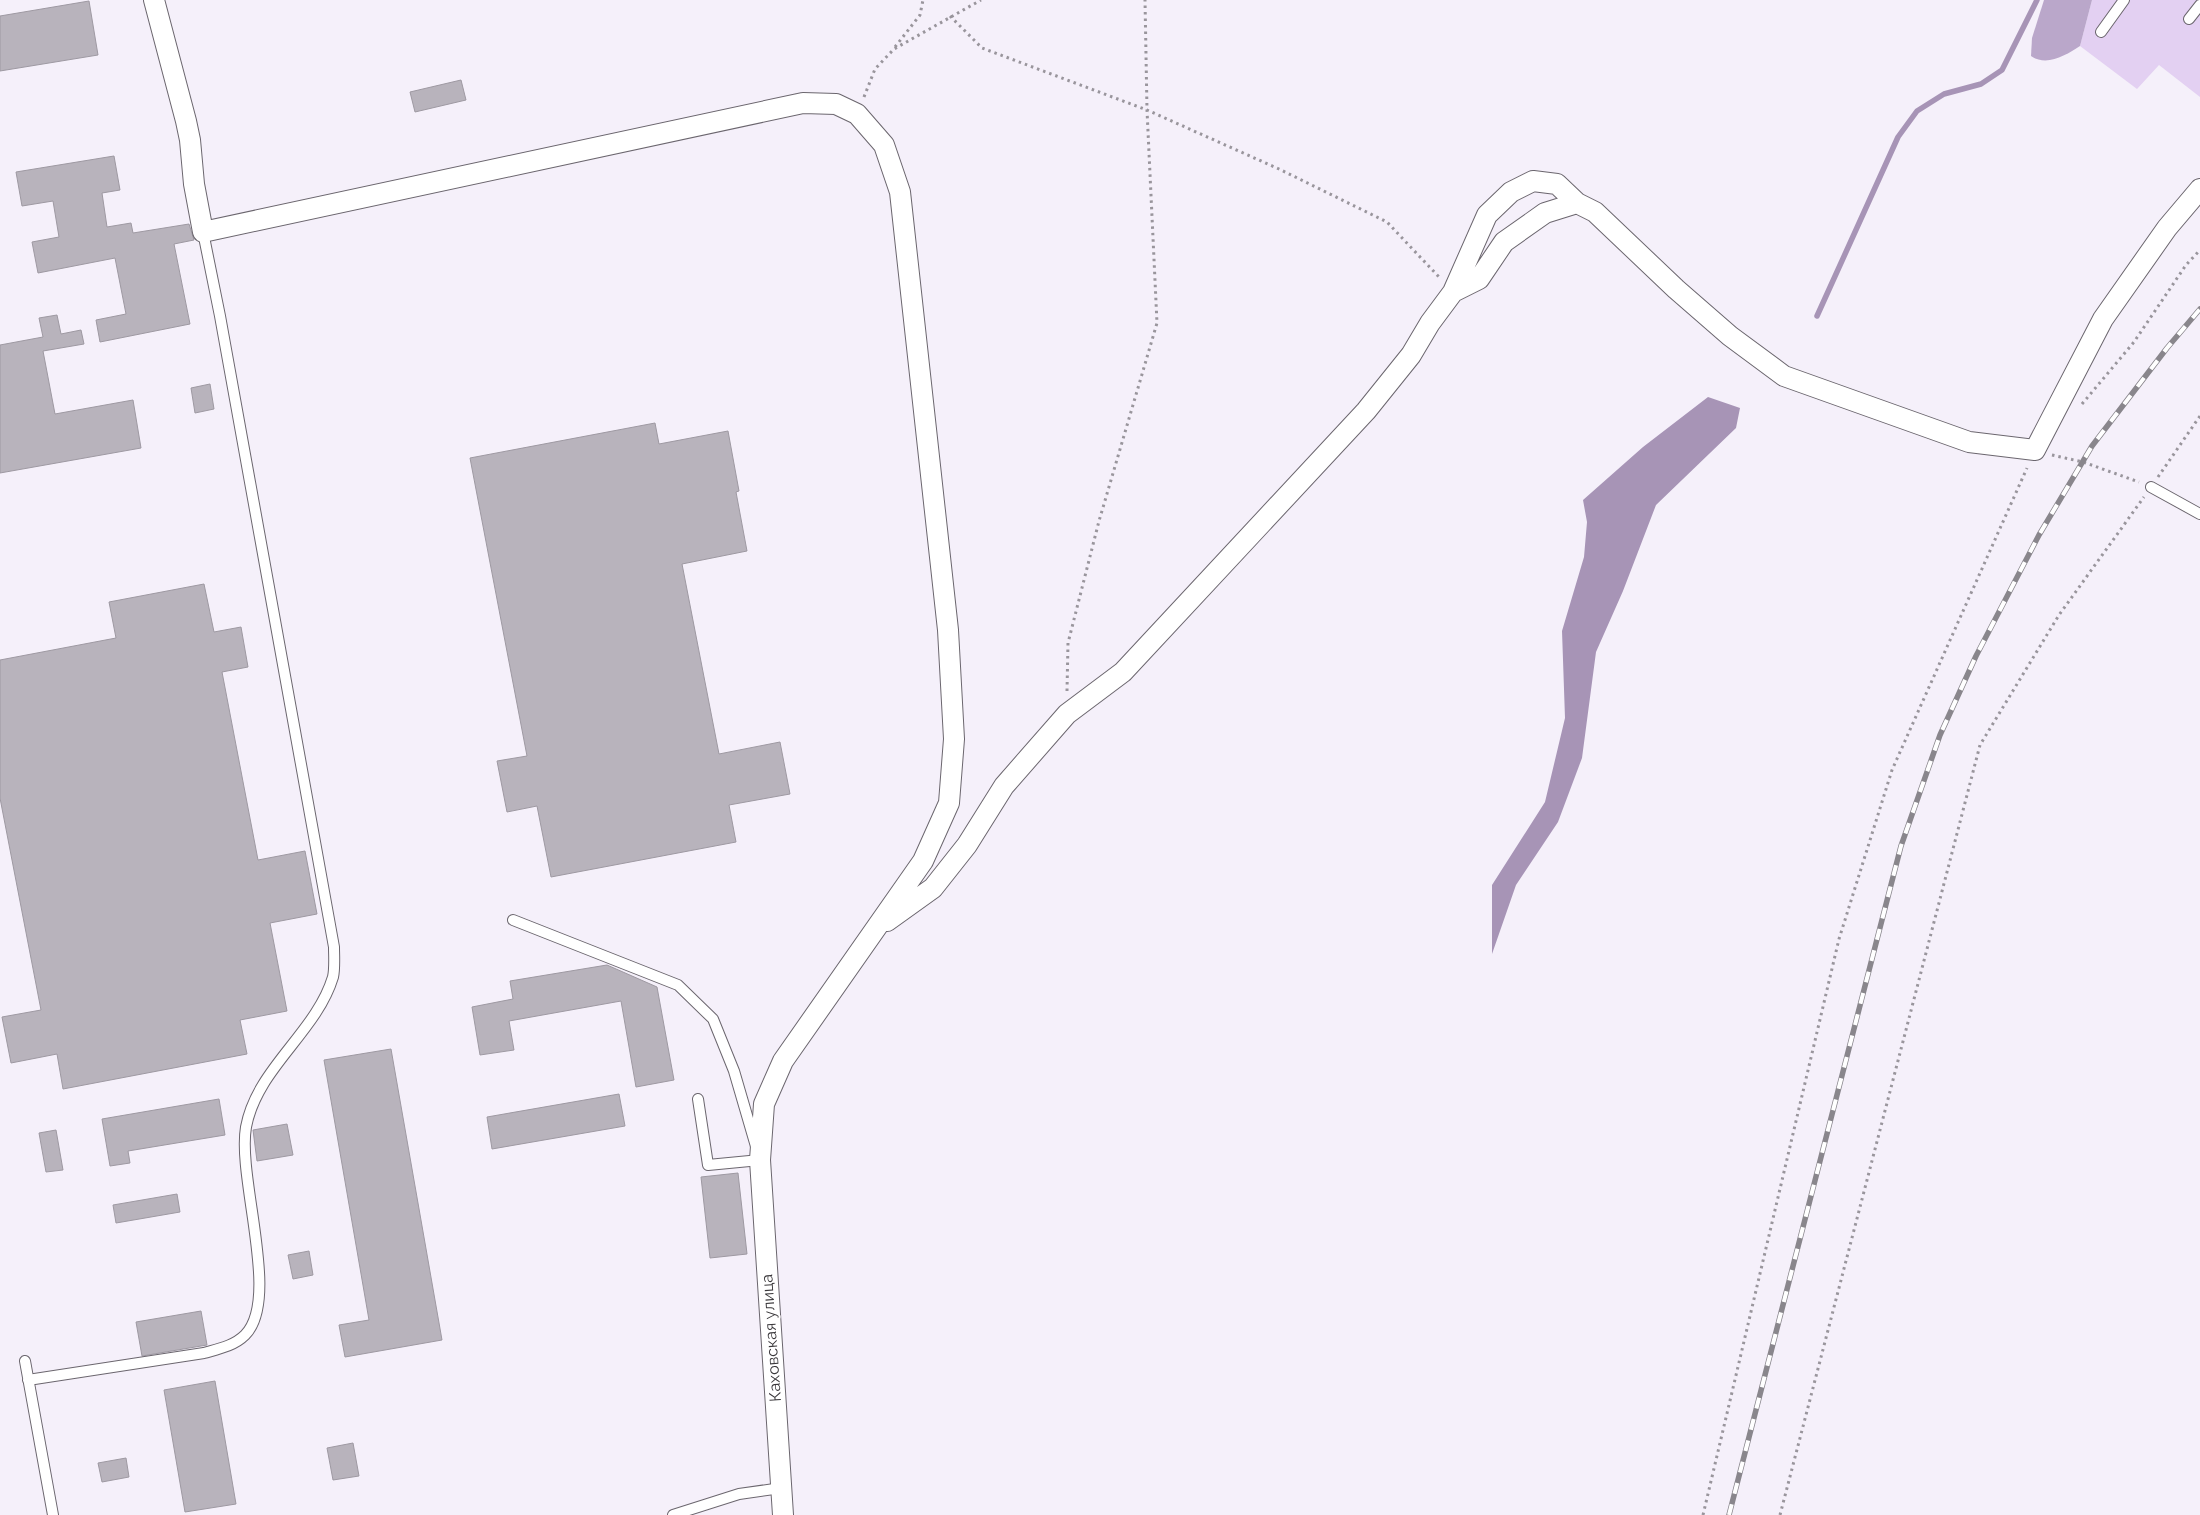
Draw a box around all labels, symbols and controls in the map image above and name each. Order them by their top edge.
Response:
street label: Каховская улица [757,1273,785,1403]

